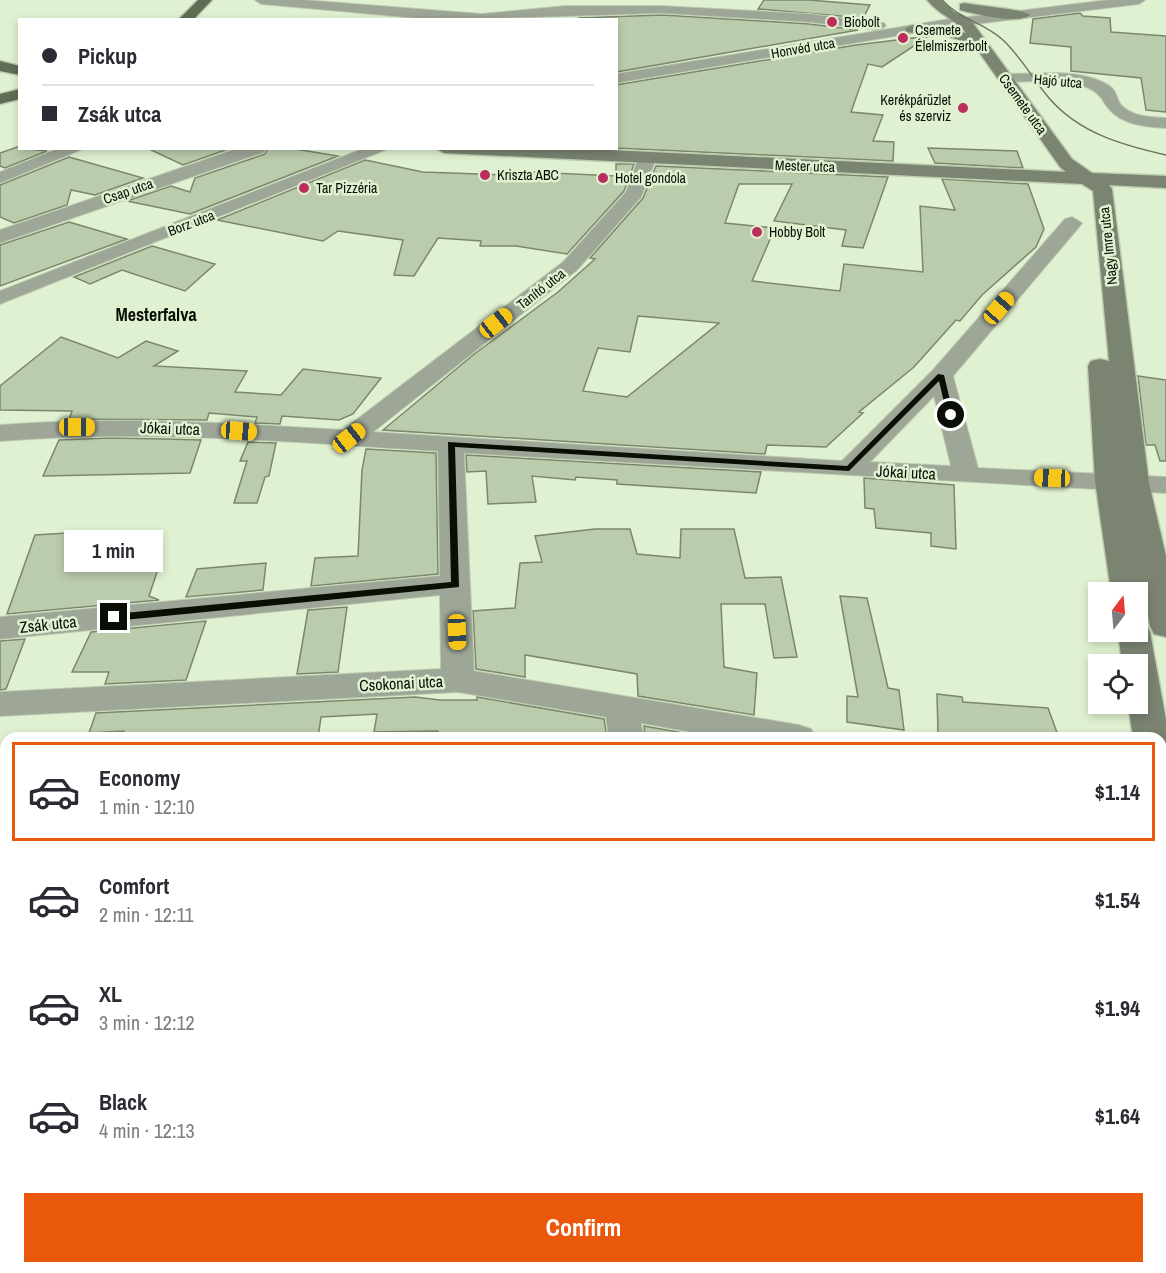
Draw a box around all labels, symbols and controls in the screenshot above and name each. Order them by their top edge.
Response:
place label: Biobolt [844,13,880,31]
marker: Biobolt [825,15,839,29]
place label: Csemete Élelmiszerbolt [915,21,987,55]
marker: Csemete Élelmiszerbolt [896,31,910,45]
street label: Honvéd utca [770,33,837,62]
text: Pickup [78,41,137,71]
street label: Csemete utca [995,70,1051,138]
street label: Hajó utca [1033,70,1084,92]
place label: Kerékpárüzlet és szerviz [880,91,951,125]
text: Zsák utca [78,99,161,129]
marker: Kerékpárüzlet és szerviz [956,101,970,115]
street label: Mester utca [775,156,836,176]
place label: Kriszta ABC [497,166,559,184]
marker: Kriszta ABC [478,168,492,182]
place label: Hotel gondola [615,169,686,187]
marker: Hotel gondola [596,171,610,185]
street label: Csap utca [101,174,156,208]
place label: Tar Pizzéria [316,179,378,197]
marker: Tar Pizzéria [297,181,311,195]
street label: Borz utca [165,206,217,240]
street label: Nagy Imre utca [1095,206,1121,286]
place label: Hobby Bolt [769,223,825,241]
marker: Hobby Bolt [750,225,764,239]
street label: Tanító utca [513,264,569,313]
car [980,289,1018,327]
district label: Mesterfalva [115,302,197,327]
car [476,305,516,341]
route start [937,401,964,428]
street label: Jókai utca [140,416,201,440]
car [59,418,95,436]
car [329,420,369,456]
car [220,421,258,441]
street label: Jókai utca [876,459,937,485]
car [1034,468,1070,488]
callout: 1 min [64,530,164,572]
text: 1 min [92,537,135,564]
north arrow [1088,582,1148,642]
map controls [1088,582,1148,714]
route end [100,603,127,630]
street label: Zsák utca [19,610,78,638]
car [447,614,467,650]
button: locate [1088,654,1148,714]
street label: Csokonai utca [359,670,444,696]
text: Economy [99,763,180,793]
icon: car [27,765,81,819]
text: $1.14 [1095,777,1140,807]
text: 1 min · 12:10 [99,793,195,820]
text: Comfort [99,871,169,901]
icon: car [27,873,81,927]
text: $1.54 [1095,885,1140,915]
text: 2 min · 12:11 [99,901,194,928]
text: XL [99,979,122,1009]
icon: car [27,981,81,1035]
text: $1.94 [1095,993,1140,1023]
text: 3 min · 12:12 [99,1009,195,1036]
text: Black [99,1087,147,1117]
icon: car [27,1089,81,1143]
text: $1.64 [1095,1101,1140,1131]
text: 4 min · 12:13 [99,1117,195,1144]
button: Confirm [24,1193,1143,1262]

